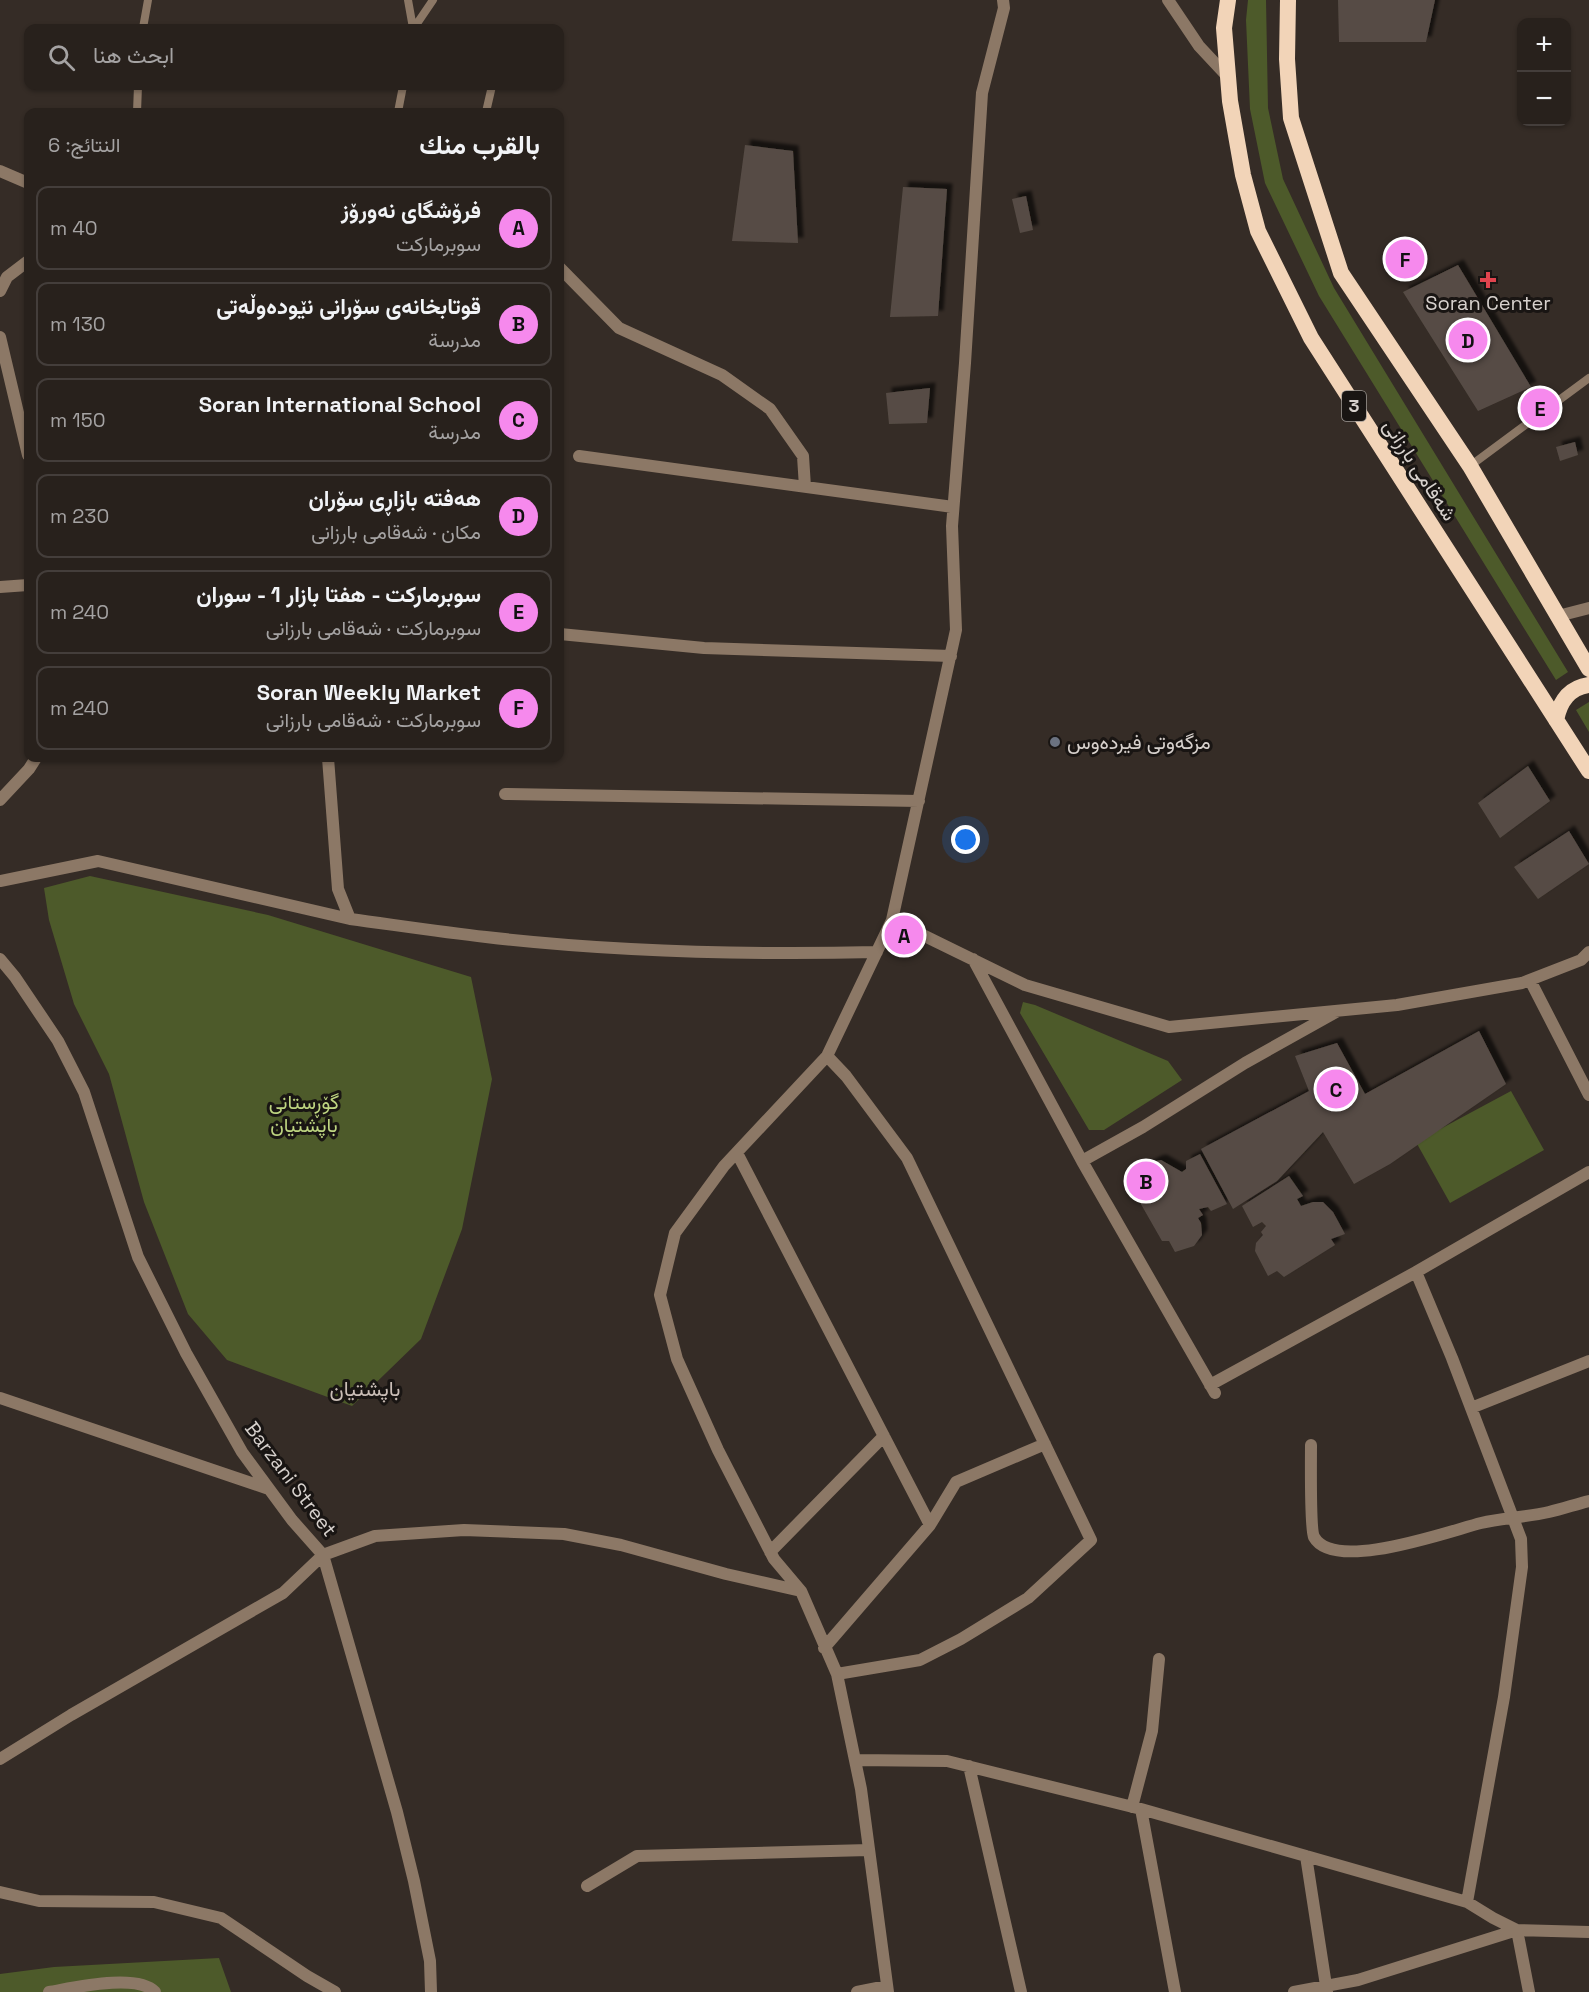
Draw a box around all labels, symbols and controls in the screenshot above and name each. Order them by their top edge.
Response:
map controls [1517,18,1571,126]
button: + [1517,18,1571,72]
search box [24,24,564,90]
icon: search [45,41,78,74]
text: ابحث هنا [93,41,174,69]
button: − [1517,72,1571,126]
text: بالقرب منك [419,128,540,162]
text: النتائج: 6 [48,132,120,158]
text: فرۆشگای نەورۆز [341,196,481,224]
text: 40 m [50,215,98,241]
text: A [512,215,525,241]
text: سوبرماركت [396,231,481,257]
pin: F [1386,236,1424,282]
marker: Soran Center [1479,271,1497,289]
place label: Soran Center [1425,290,1551,316]
text: قوتابخانەی سۆرانی نێودەوڵەتی [216,292,481,320]
text: 130 m [50,311,106,337]
text: B [512,311,525,337]
pin: D [1448,318,1488,362]
text: مدرسة [428,327,481,353]
pin: E [1520,386,1560,430]
text: Soran International School [199,390,481,418]
road number: 3 [1342,391,1366,421]
text: 150 m [50,407,106,433]
text: C [512,407,525,433]
street label: شەقامی بارزانی [1377,414,1463,526]
text: مدرسة [428,419,481,445]
text: هەفتە بازاڕی سۆران [308,484,481,512]
text: 230 m [50,503,109,529]
text: D [512,503,525,529]
text: مكان · شەقامی بارزانی [311,519,481,545]
text: سوبرماركت - هفتا بازار 1 - سوران [196,580,481,608]
text: 240 m [50,599,109,625]
text: E [513,599,524,625]
text: سوبرماركت · شەقامی بارزانی [266,615,481,641]
text: Soran Weekly Market [257,678,481,706]
text: 240 m [50,695,109,721]
text: F [513,695,524,721]
text: سوبرماركت · شەقامی بارزانی [266,707,481,733]
place label: مزگەوتی فیردەوس [1067,729,1211,755]
marker: مزگەوتی فیردەوس [1048,735,1062,749]
your location [951,825,980,854]
pin: A [884,912,924,958]
pin: C [1316,1066,1356,1112]
park label: گۆڕستانی باپشتیان [269,1089,339,1139]
pin: B [1126,1158,1166,1204]
district label: باپشتیان [330,1375,400,1403]
street label: Barzani Street [239,1416,343,1542]

